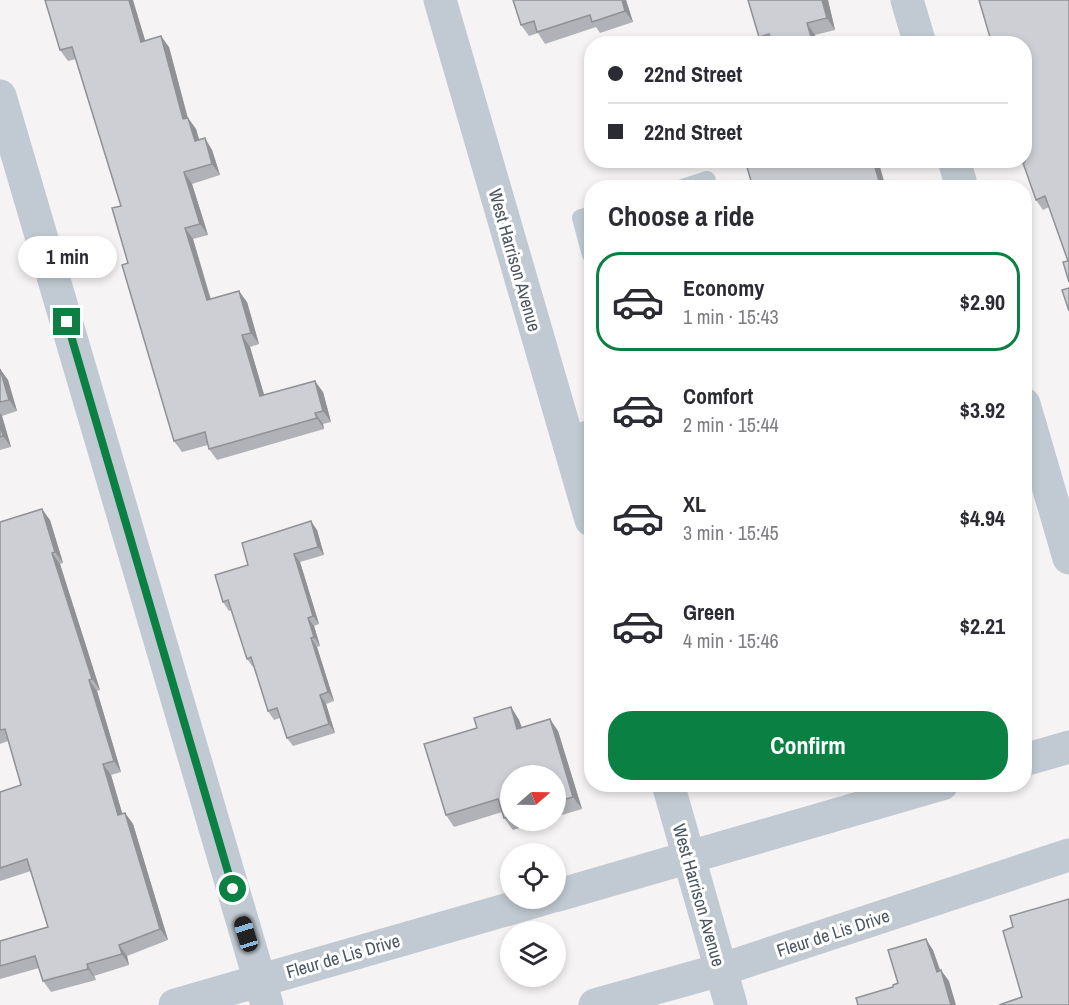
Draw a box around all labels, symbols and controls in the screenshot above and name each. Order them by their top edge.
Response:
text: 22nd Street [644,59,742,89]
text: 22nd Street [644,117,742,147]
street label: West Harrison Avenue [483,186,547,334]
text: Choose a ride [608,198,754,234]
callout: 1 min [17,235,116,277]
text: 1 min [46,243,89,270]
text: Economy [683,273,764,303]
icon: car [611,275,665,329]
text: $2.90 [960,287,1005,317]
text: 1 min · 15:43 [683,303,779,330]
route end [53,308,80,335]
text: Comfort [683,381,753,411]
icon: car [611,383,665,437]
text: $3.92 [960,395,1005,425]
text: 2 min · 15:44 [683,411,779,438]
text: XL [683,489,706,519]
icon: car [611,491,665,545]
text: $4.94 [960,503,1005,533]
text: 3 min · 15:45 [683,519,779,546]
text: Green [683,597,735,627]
icon: car [611,599,665,653]
text: $2.21 [960,611,1005,641]
text: 4 min · 15:46 [683,627,779,654]
button: Confirm [608,711,1008,780]
north arrow [500,765,566,831]
map controls [500,765,566,987]
street label: West Harrison Avenue [667,821,731,969]
button: locate [500,843,566,909]
route start [219,875,246,902]
street label: Fleur de Lis Drive [773,903,893,963]
car [232,914,260,954]
button: layers [500,921,566,987]
street label: Fleur de Lis Drive [283,928,403,984]

